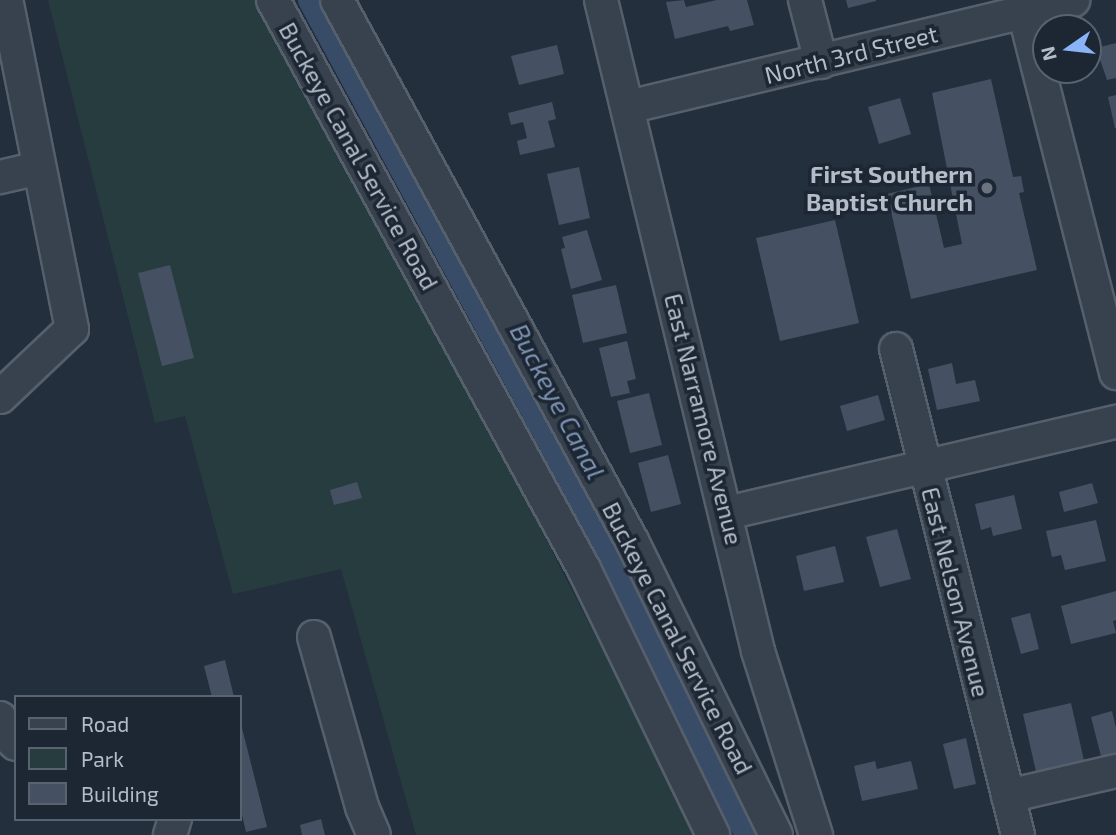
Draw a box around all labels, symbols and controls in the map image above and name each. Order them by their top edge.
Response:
north arrow [1032,14,1102,84]
street label: Buckeye Canal Service Road [273,17,445,295]
street label: North 3rd Street [762,19,940,89]
text: N [1035,44,1061,63]
place label: First Southern Baptist Church [806,160,973,216]
marker: First Southern Baptist Church [979,180,995,196]
street label: East Narramore Avenue [659,290,749,548]
water label: Buckeye Canal [504,318,612,484]
street label: East Nelson Avenue [916,484,996,700]
street label: Buckeye Canal Service Road [597,497,759,779]
legend [14,695,242,821]
text: Road [81,711,129,736]
text: Park [81,746,124,771]
text: Building [81,781,159,806]

